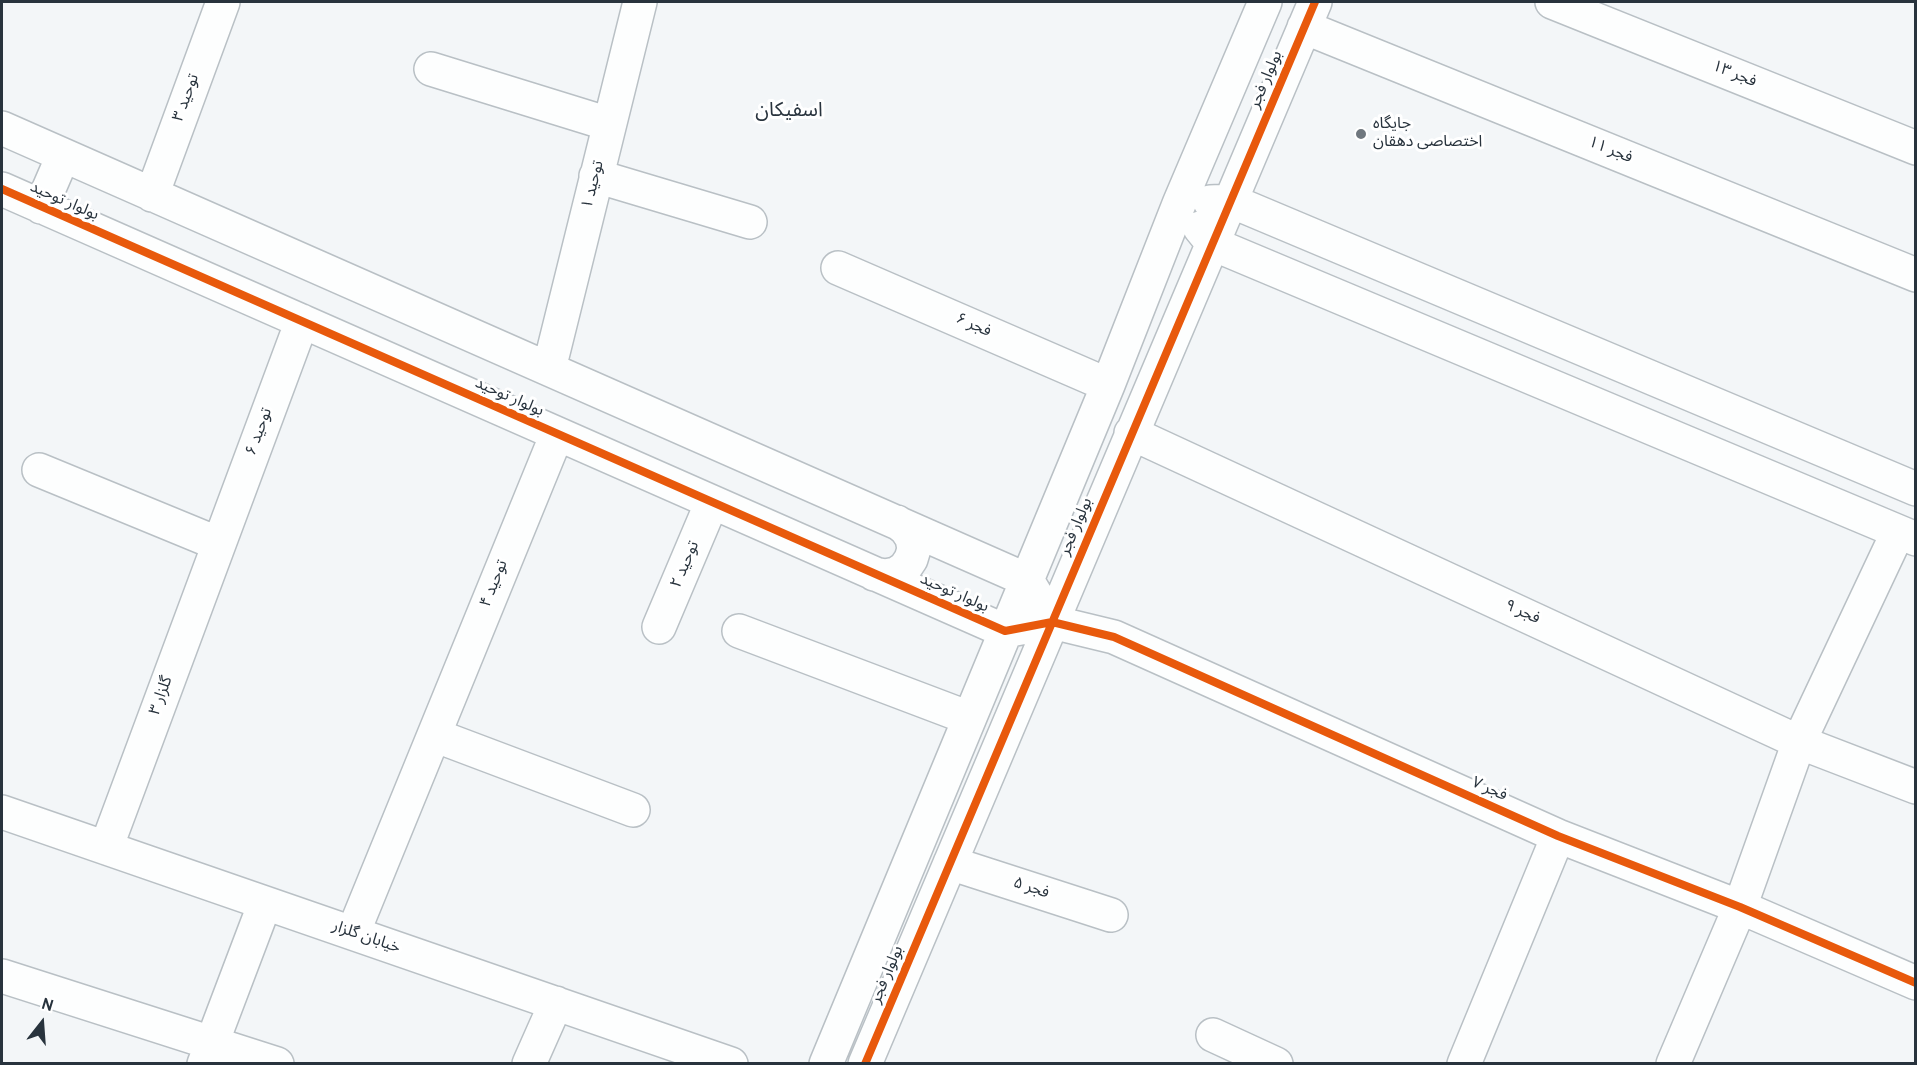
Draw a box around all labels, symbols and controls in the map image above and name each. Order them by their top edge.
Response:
street label: بولوار فجر [1246,48,1288,112]
street label: فجر ۱۳ [1709,58,1759,92]
street label: توحید ۳ [170,72,204,124]
district label: اسفیکان [755,100,823,124]
place label: جایگاه اختصاصی دهقان [1373,115,1482,153]
marker: جایگاه اختصاصی دهقان [1354,127,1368,141]
street label: فجر ۱۱ [1585,134,1635,168]
street label: توحید ۱ [579,159,609,211]
street label: بولوار توحید [27,178,101,226]
street label: فجر ۶ [952,310,994,342]
street label: بولوار توحید [472,374,546,422]
street label: توحید ۶ [243,406,277,458]
street label: بولوار فجر [1056,495,1098,559]
street label: توحید ۲ [668,539,704,591]
street label: توحید ۴ [477,558,513,610]
street label: بولوار توحید [917,570,991,618]
street label: فجر ۹ [1501,597,1543,629]
street label: گلزار ۳ [146,674,178,718]
street label: فجر ۷ [1468,774,1510,806]
street label: فجر ۵ [1011,874,1051,904]
street label: خیابان گلزار [329,917,403,959]
street label: بولوار فجر [867,943,909,1007]
north arrow [12,993,72,1053]
text: N [39,995,56,1017]

